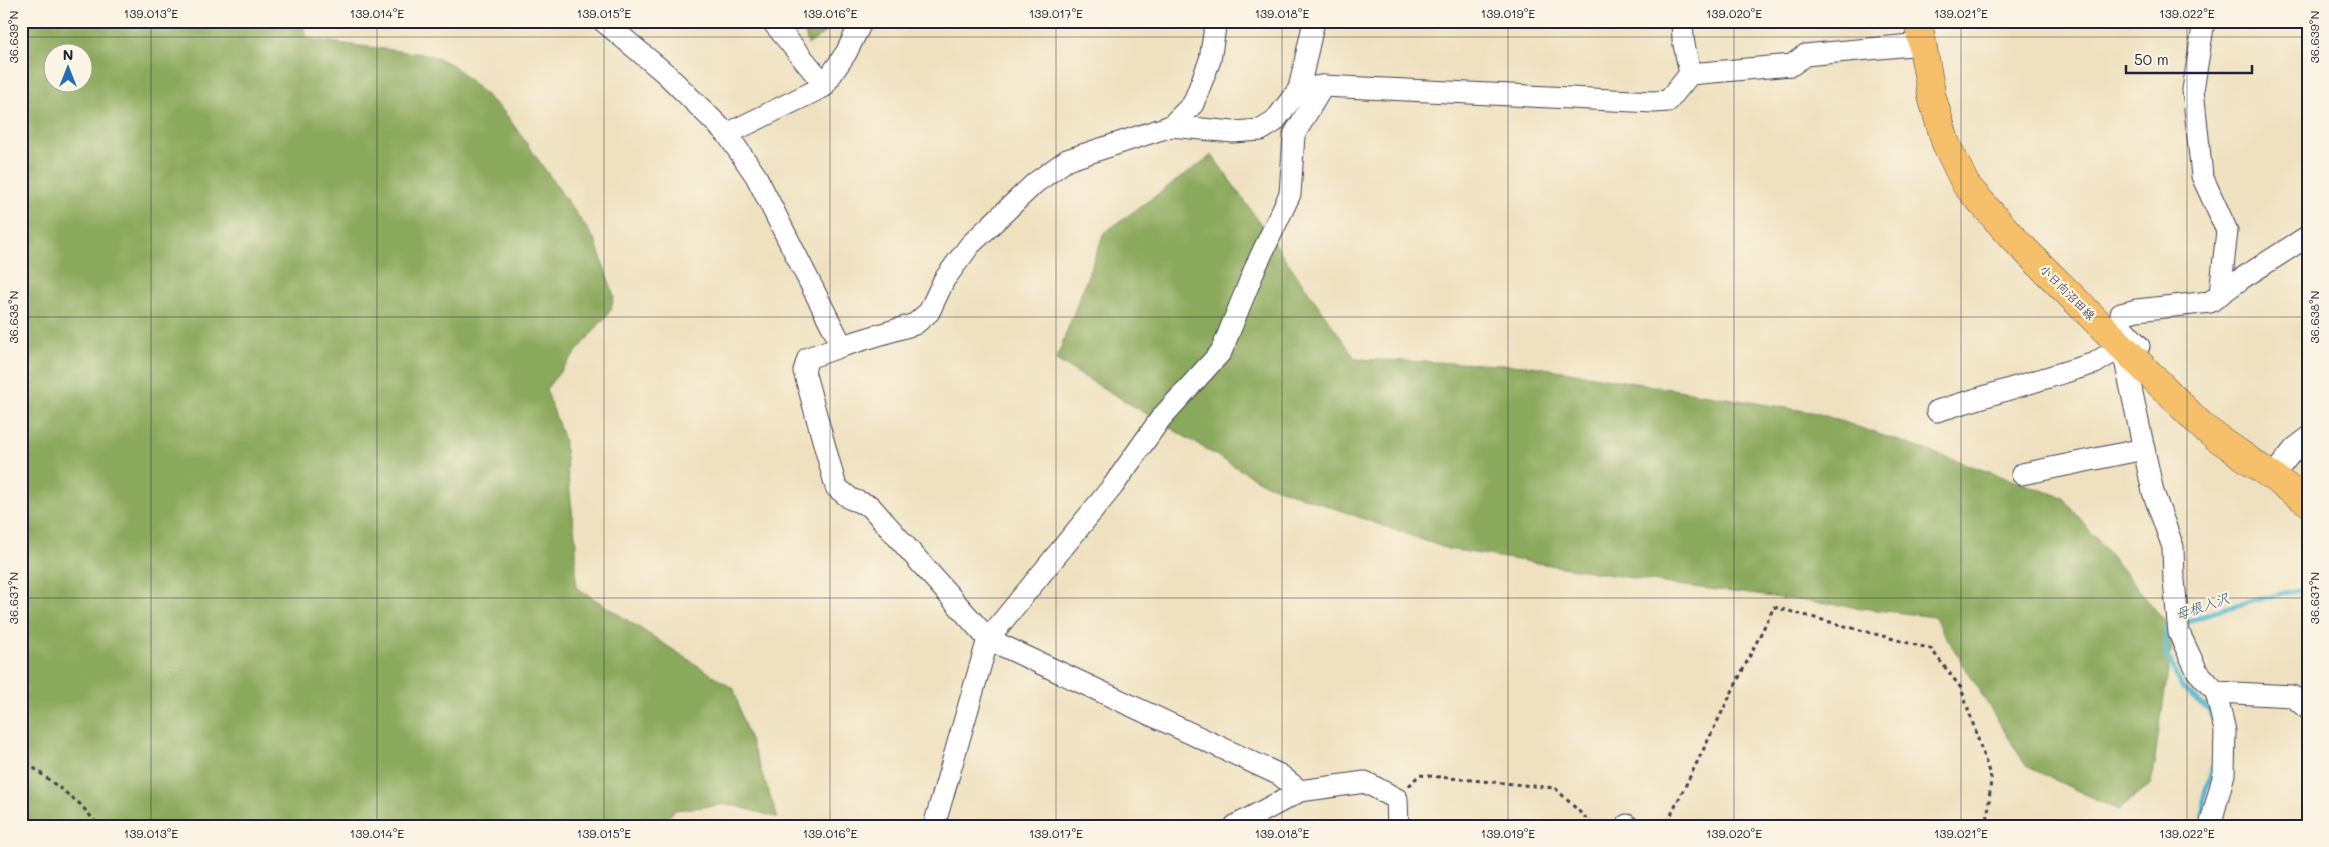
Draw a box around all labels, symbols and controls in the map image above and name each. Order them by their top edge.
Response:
text: 139.013°E [124,5,178,21]
text: 139.014°E [350,5,404,21]
text: 139.015°E [577,5,631,21]
text: 139.016°E [803,5,857,21]
text: 139.017°E [1029,5,1083,21]
text: 139.018°E [1255,5,1309,21]
text: 139.019°E [1481,5,1535,21]
text: 139.020°E [1706,5,1762,21]
text: 139.021°E [1934,5,1988,21]
text: 139.022°E [2159,5,2215,21]
text: 36.639°N [5,11,21,63]
text: 36.639°N [2306,11,2322,63]
north arrow [42,42,92,92]
scale bar [2126,42,2253,74]
text: N [63,45,73,64]
text: 50 m [2134,49,2169,69]
street label: 小日向沼田線 [2037,261,2099,323]
text: 36.638°N [5,291,21,343]
text: 36.638°N [2306,291,2322,343]
text: 36.637°N [5,572,21,624]
text: 36.637°N [2306,572,2322,624]
water label: 母根入沢 [2172,588,2233,624]
text: 139.013°E [124,825,178,841]
text: 139.014°E [350,825,404,841]
text: 139.015°E [577,825,631,841]
text: 139.016°E [803,825,857,841]
text: 139.017°E [1029,825,1083,841]
text: 139.018°E [1255,825,1309,841]
text: 139.019°E [1481,825,1535,841]
text: 139.020°E [1706,825,1762,841]
text: 139.021°E [1934,825,1988,841]
text: 139.022°E [2159,825,2215,841]

